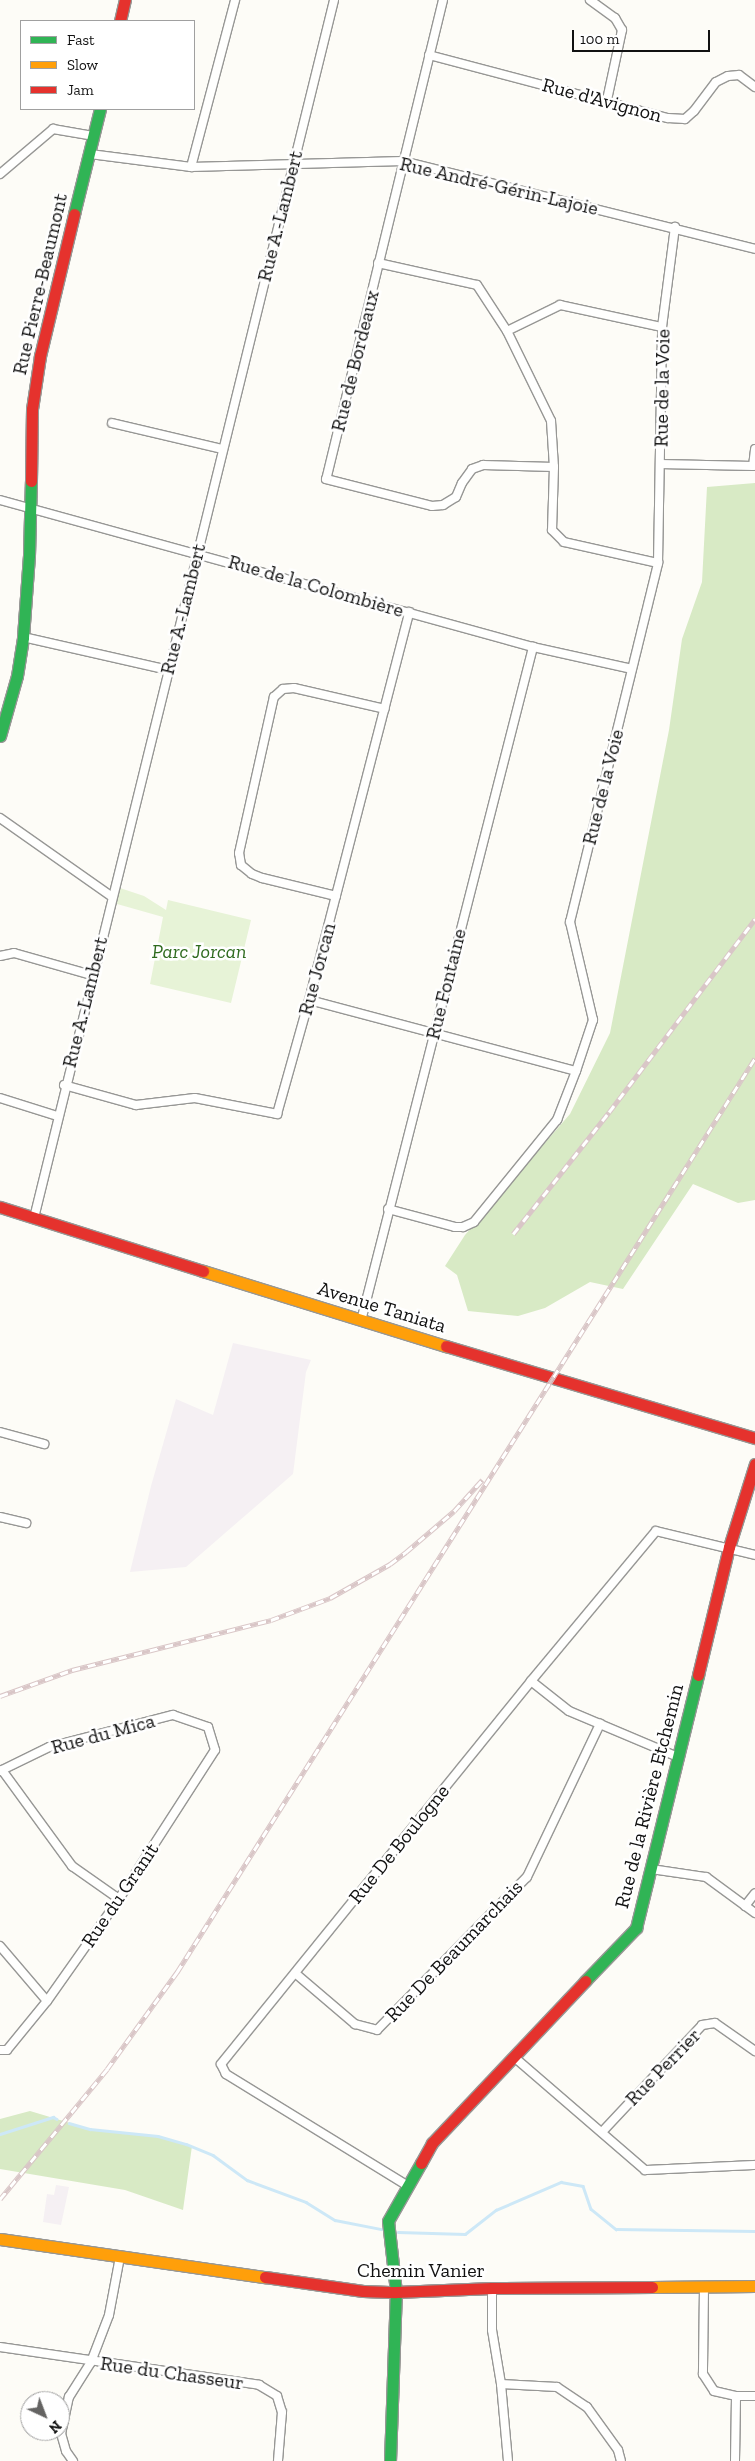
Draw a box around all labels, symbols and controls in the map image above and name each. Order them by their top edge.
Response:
legend [20,20,195,110]
scale bar [575,20,712,52]
text: 100 m [580,30,619,48]
text: Fast [67,31,95,49]
text: Slow [67,56,98,74]
street label: Rue d'Avignon [540,73,664,127]
text: Jam [67,81,94,99]
street label: Rue A.-Lambert [252,148,308,284]
street label: Rue André-Gérin-Lajoie [397,151,601,221]
street label: Rue Pierre-Beaumont [7,191,73,377]
street label: Rue de Bordeaux [326,288,384,434]
street label: Rue de la Voie [649,328,675,448]
street label: Rue A.-Lambert [155,541,211,677]
street label: Rue de la Colombière [225,549,407,623]
street label: Rue de la Voie [577,726,629,848]
street label: Rue Jorcan [293,920,341,1018]
street label: Rue Fontaine [421,926,471,1042]
street label: Rue A.-Lambert [57,934,113,1070]
park label: Parc Jorcan [151,939,247,963]
street label: Avenue Taniata [315,1276,449,1338]
street label: Rue de la Rivière Etchemin [609,1681,689,1911]
street label: Rue du Mica [49,1709,157,1759]
street label: Rue De Boulogne [344,1780,454,1908]
street label: Rue du Granit [76,1838,164,1952]
street label: Rue De Beaumarchais [380,1875,528,2027]
street label: Rue Perrier [620,2023,706,2111]
street label: Chemin Vanier [357,2258,485,2282]
street label: Rue du Chasseur [99,2351,245,2395]
north arrow [20,2391,70,2441]
text: N [45,2417,65,2436]

